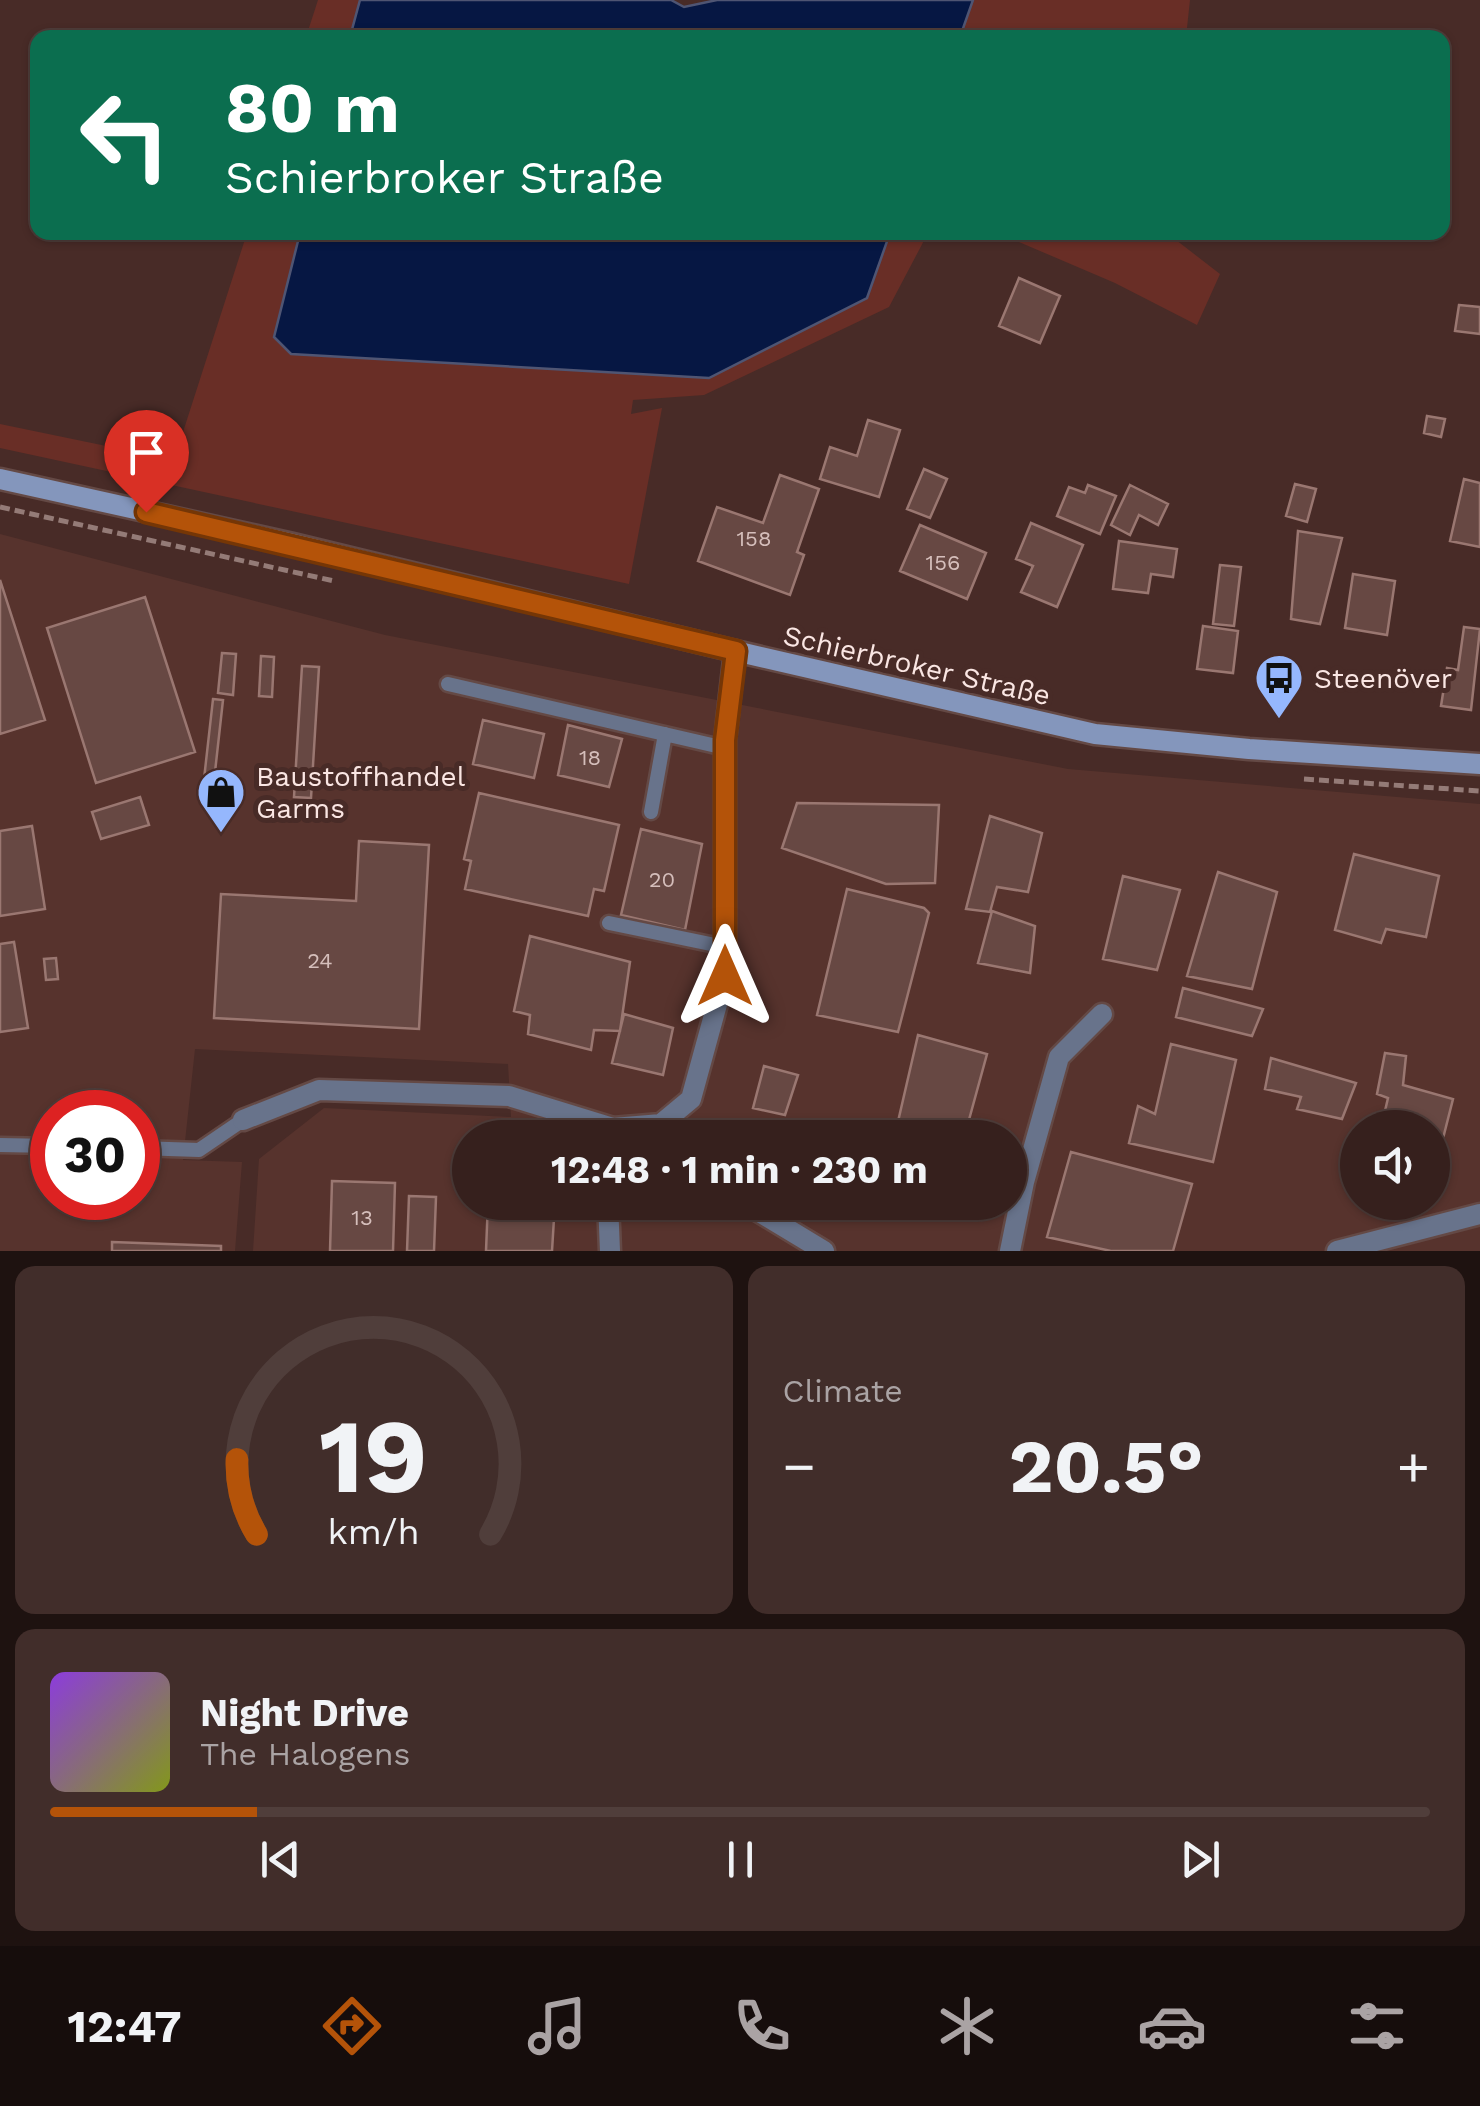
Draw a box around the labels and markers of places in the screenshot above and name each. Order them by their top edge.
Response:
pin [104,410,189,513]
bus stop icon: Steenöver [1253,652,1305,720]
place label: Steenöver [1314,662,1452,695]
place label: Baustoffhandel Garms [256,760,466,825]
shop icon: Baustoffhandel Garms [195,766,247,834]

